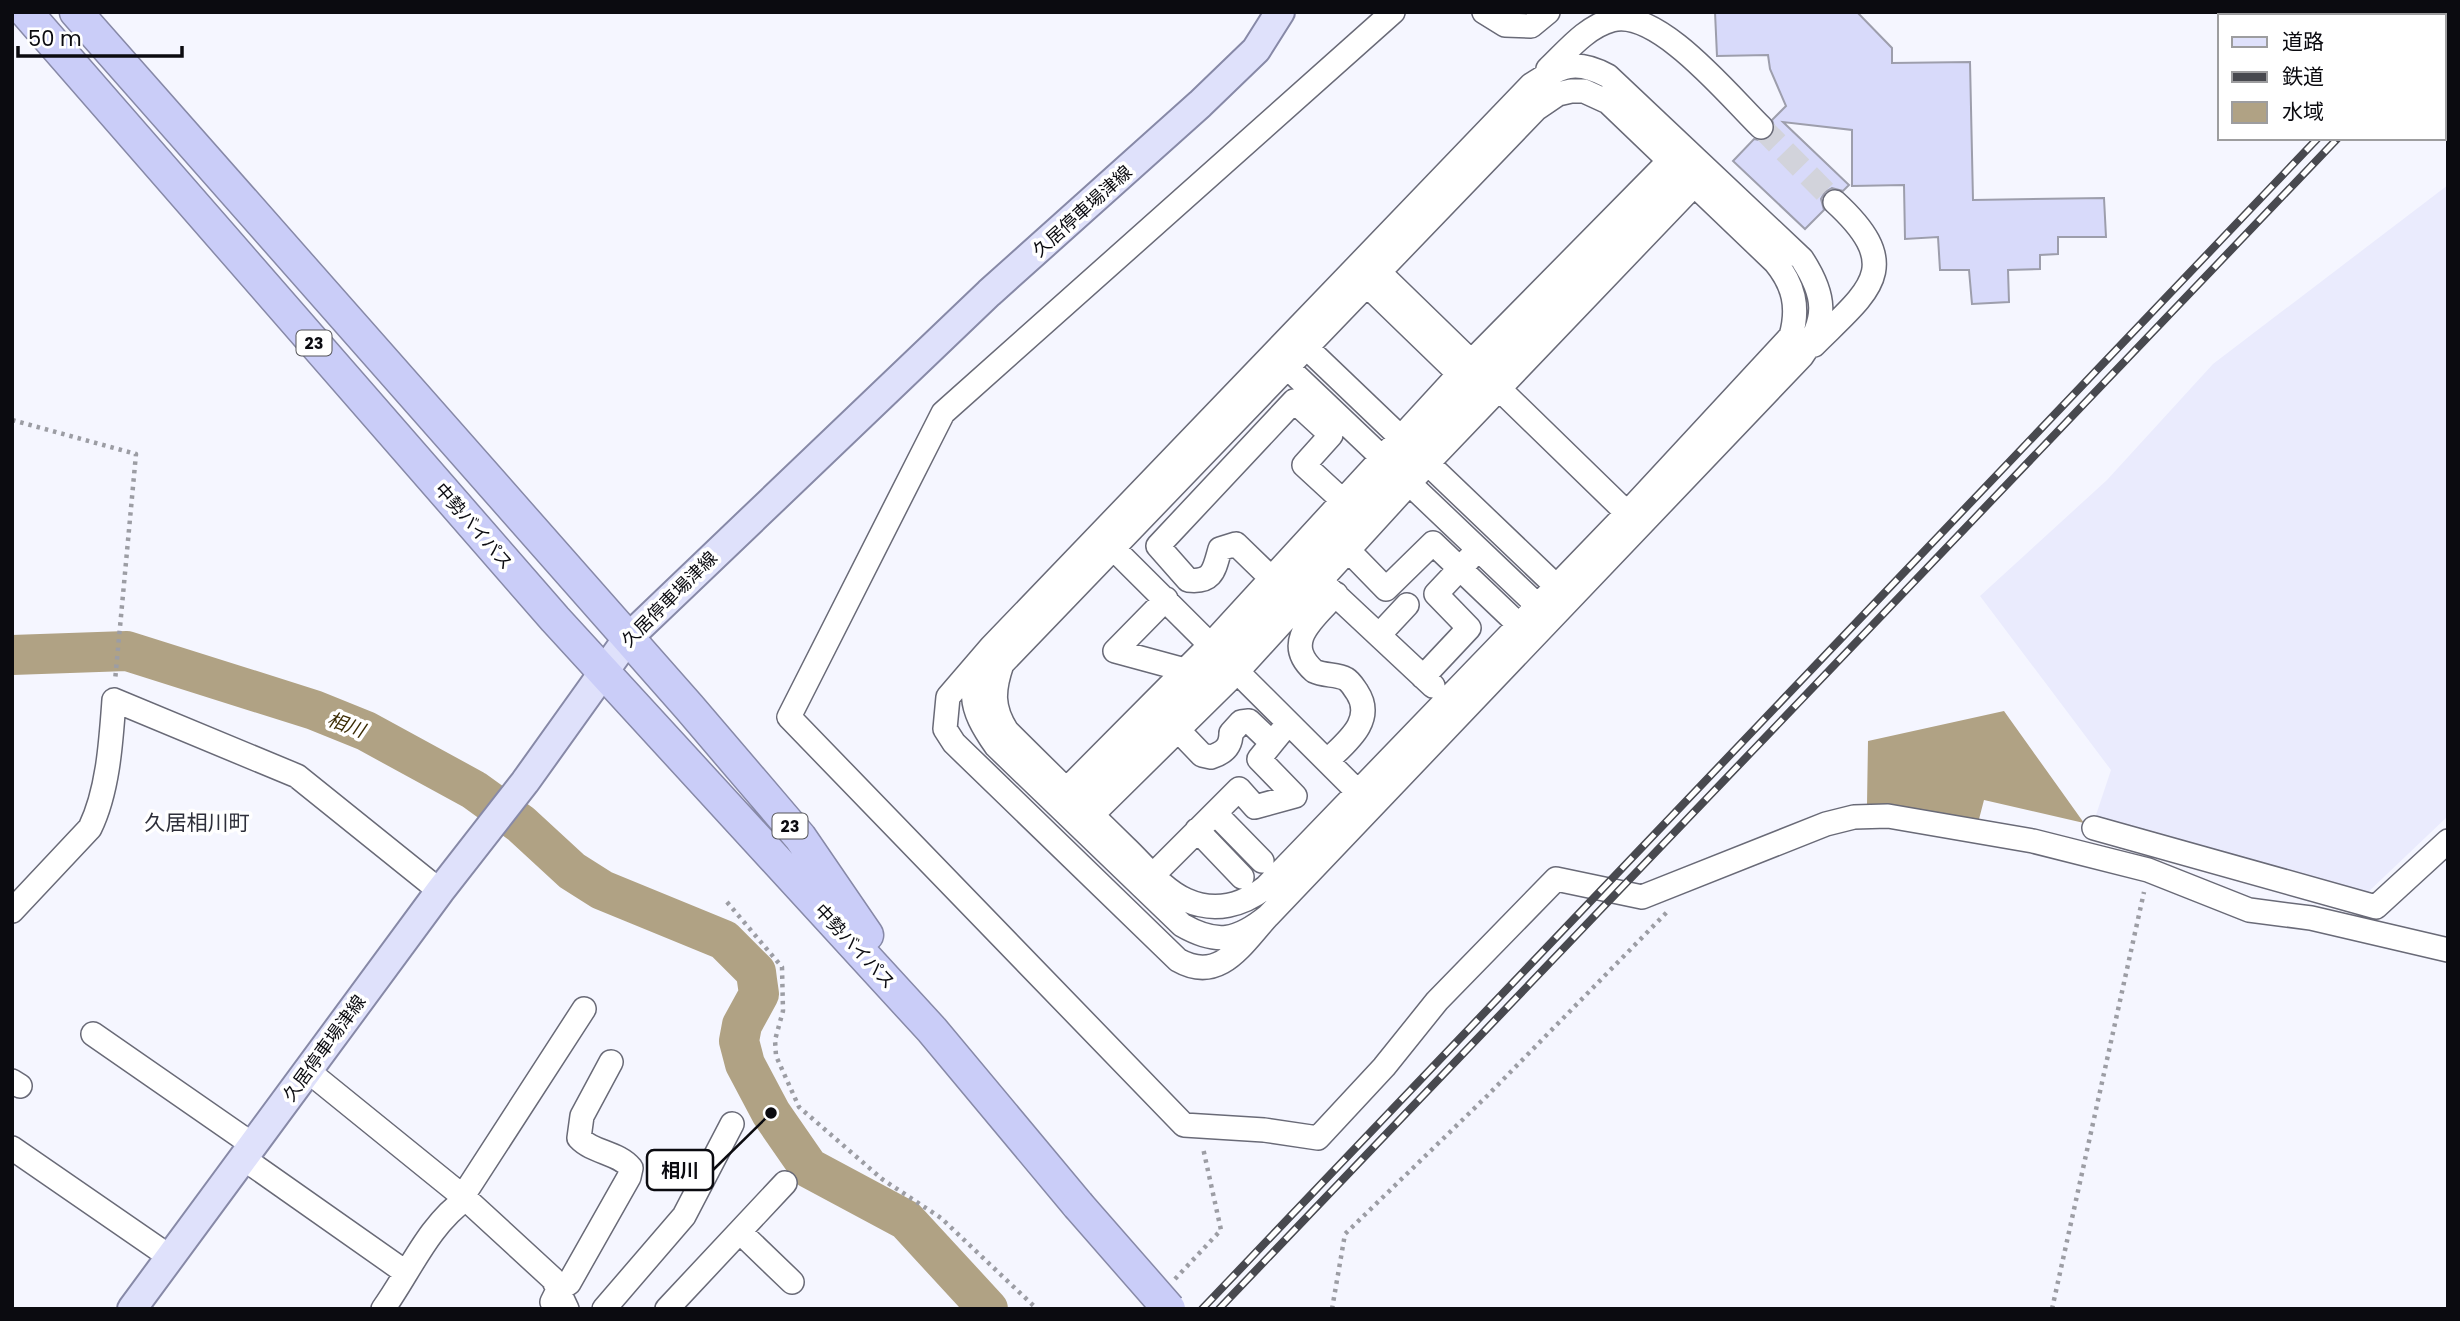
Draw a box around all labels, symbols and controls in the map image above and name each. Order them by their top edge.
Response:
scale bar [18,14,182,58]
legend [2218,14,2446,140]
text: 50 m [28,24,82,53]
text: 道路 [2282,27,2324,56]
text: 鉄道 [2282,62,2324,91]
text: 水域 [2282,97,2324,126]
street label: 久居停車場津線 [1027,160,1137,262]
road number: 23 [296,330,332,356]
street label: 中勢バイパス [429,477,519,575]
street label: 久居停車場津線 [616,546,722,652]
water label: 相川 [324,706,370,745]
district label: 久居相川町 [145,808,250,837]
road number: 23 [772,814,808,838]
street label: 中勢バイパス [809,898,901,994]
street label: 久居停車場津線 [277,990,371,1106]
callout: 相川 [647,1150,713,1190]
text: 相川 [661,1157,699,1184]

